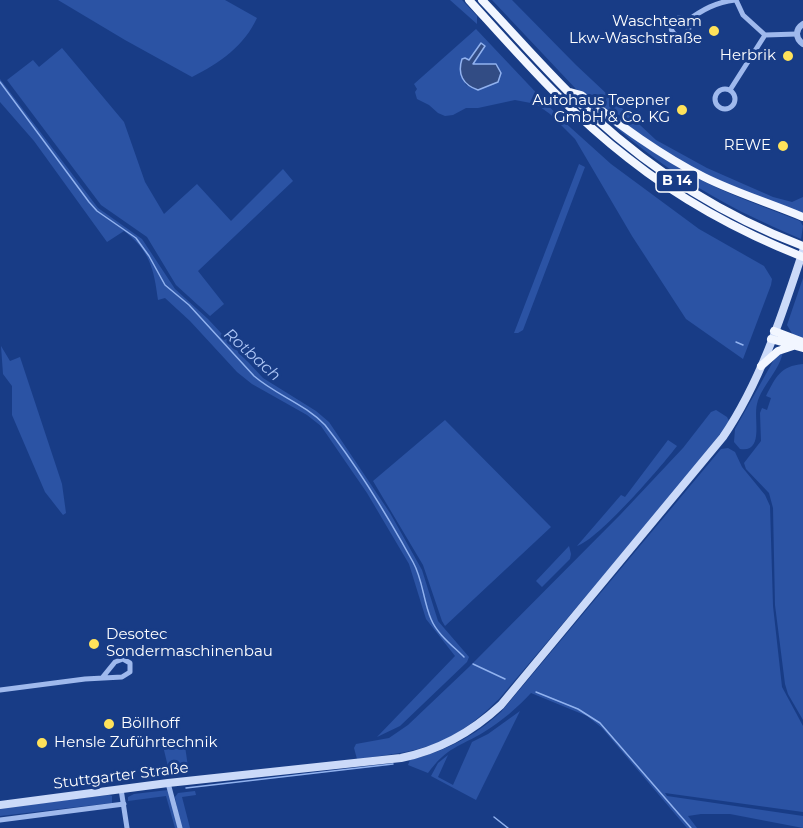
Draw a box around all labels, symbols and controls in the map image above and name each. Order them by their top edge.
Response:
place label: Waschteam Lkw-Waschstraße [569,13,702,48]
marker: Waschteam Lkw-Waschstraße [707,24,721,38]
place label: Herbrik [720,47,776,65]
marker: Herbrik [781,49,795,63]
place label: Autohaus Toepner GmbH & Co. KG [532,92,670,127]
marker: Autohaus Toepner GmbH & Co. KG [675,103,689,117]
place label: REWE [724,137,771,155]
marker: REWE [776,139,790,153]
road number: B 14 [656,170,698,192]
water label: Rotbach [220,325,284,385]
place label: Desotec Sondermaschinenbau [106,626,273,661]
marker: Desotec Sondermaschinenbau [87,637,101,651]
place label: Böllhoff [121,715,180,733]
marker: Böllhoff [102,717,116,731]
place label: Hensle Zuführtechnik [54,734,217,752]
marker: Hensle Zuführtechnik [35,736,49,750]
street label: Stuttgarter Straße [52,759,190,793]

